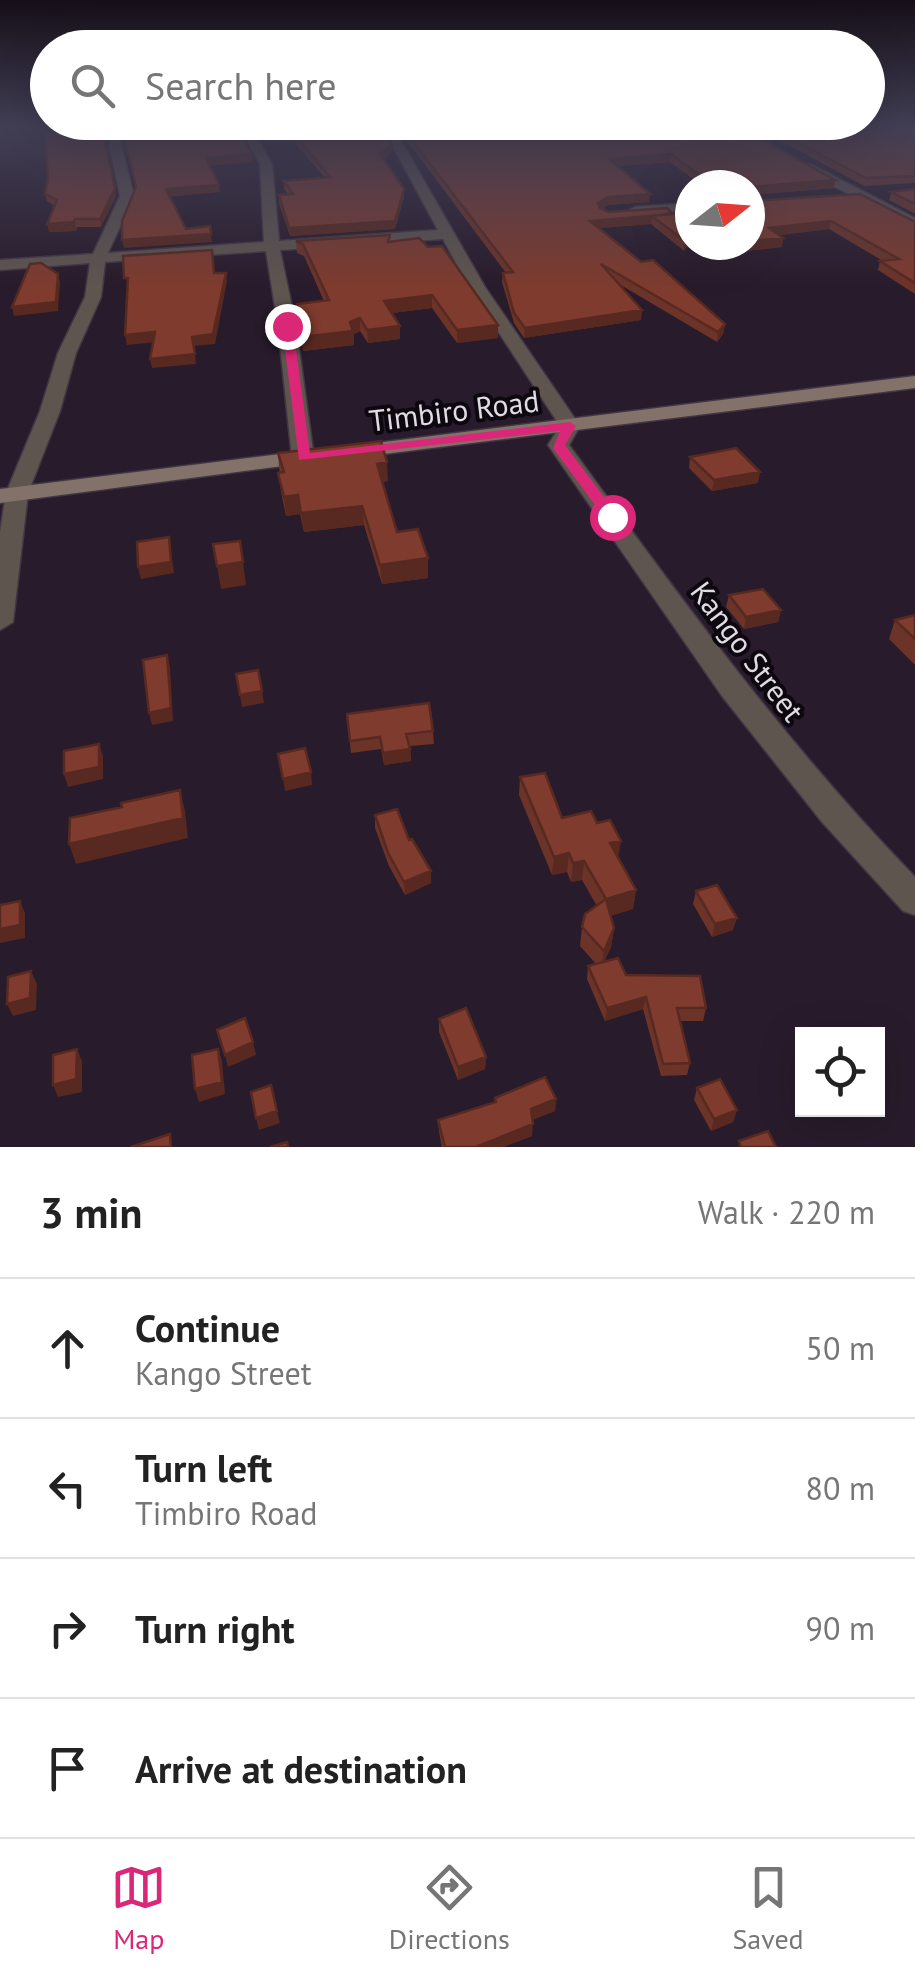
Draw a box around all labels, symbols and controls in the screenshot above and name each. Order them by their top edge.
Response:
search box [30,30,885,140]
icon: search [65,58,120,113]
text: Search here [145,61,337,110]
north arrow [675,170,765,260]
route end [265,304,311,350]
street label: Timbiro Road [367,380,541,440]
route start [590,495,636,541]
street label: Kango Street [683,573,813,729]
map controls [795,1027,885,1117]
button: locate [795,1027,885,1117]
text: 3 min [40,1185,142,1240]
text: Walk · 220 m [698,1191,875,1233]
text: Continue [135,1303,280,1352]
icon: ahead [40,1321,95,1376]
text: 50 m [806,1327,875,1369]
text: Kango Street [135,1352,312,1394]
text: Turn left [135,1443,272,1492]
icon: left [40,1461,95,1516]
text: 80 m [806,1467,875,1509]
text: Timbiro Road [135,1492,318,1534]
icon: right [40,1601,95,1656]
text: Turn right [135,1604,295,1653]
text: 90 m [806,1607,875,1649]
icon: arrive [40,1741,95,1796]
text: Arrive at destination [135,1744,467,1793]
tab: Map [111,1860,166,1957]
tab: Directions [389,1860,510,1957]
tab: Saved [732,1860,804,1957]

